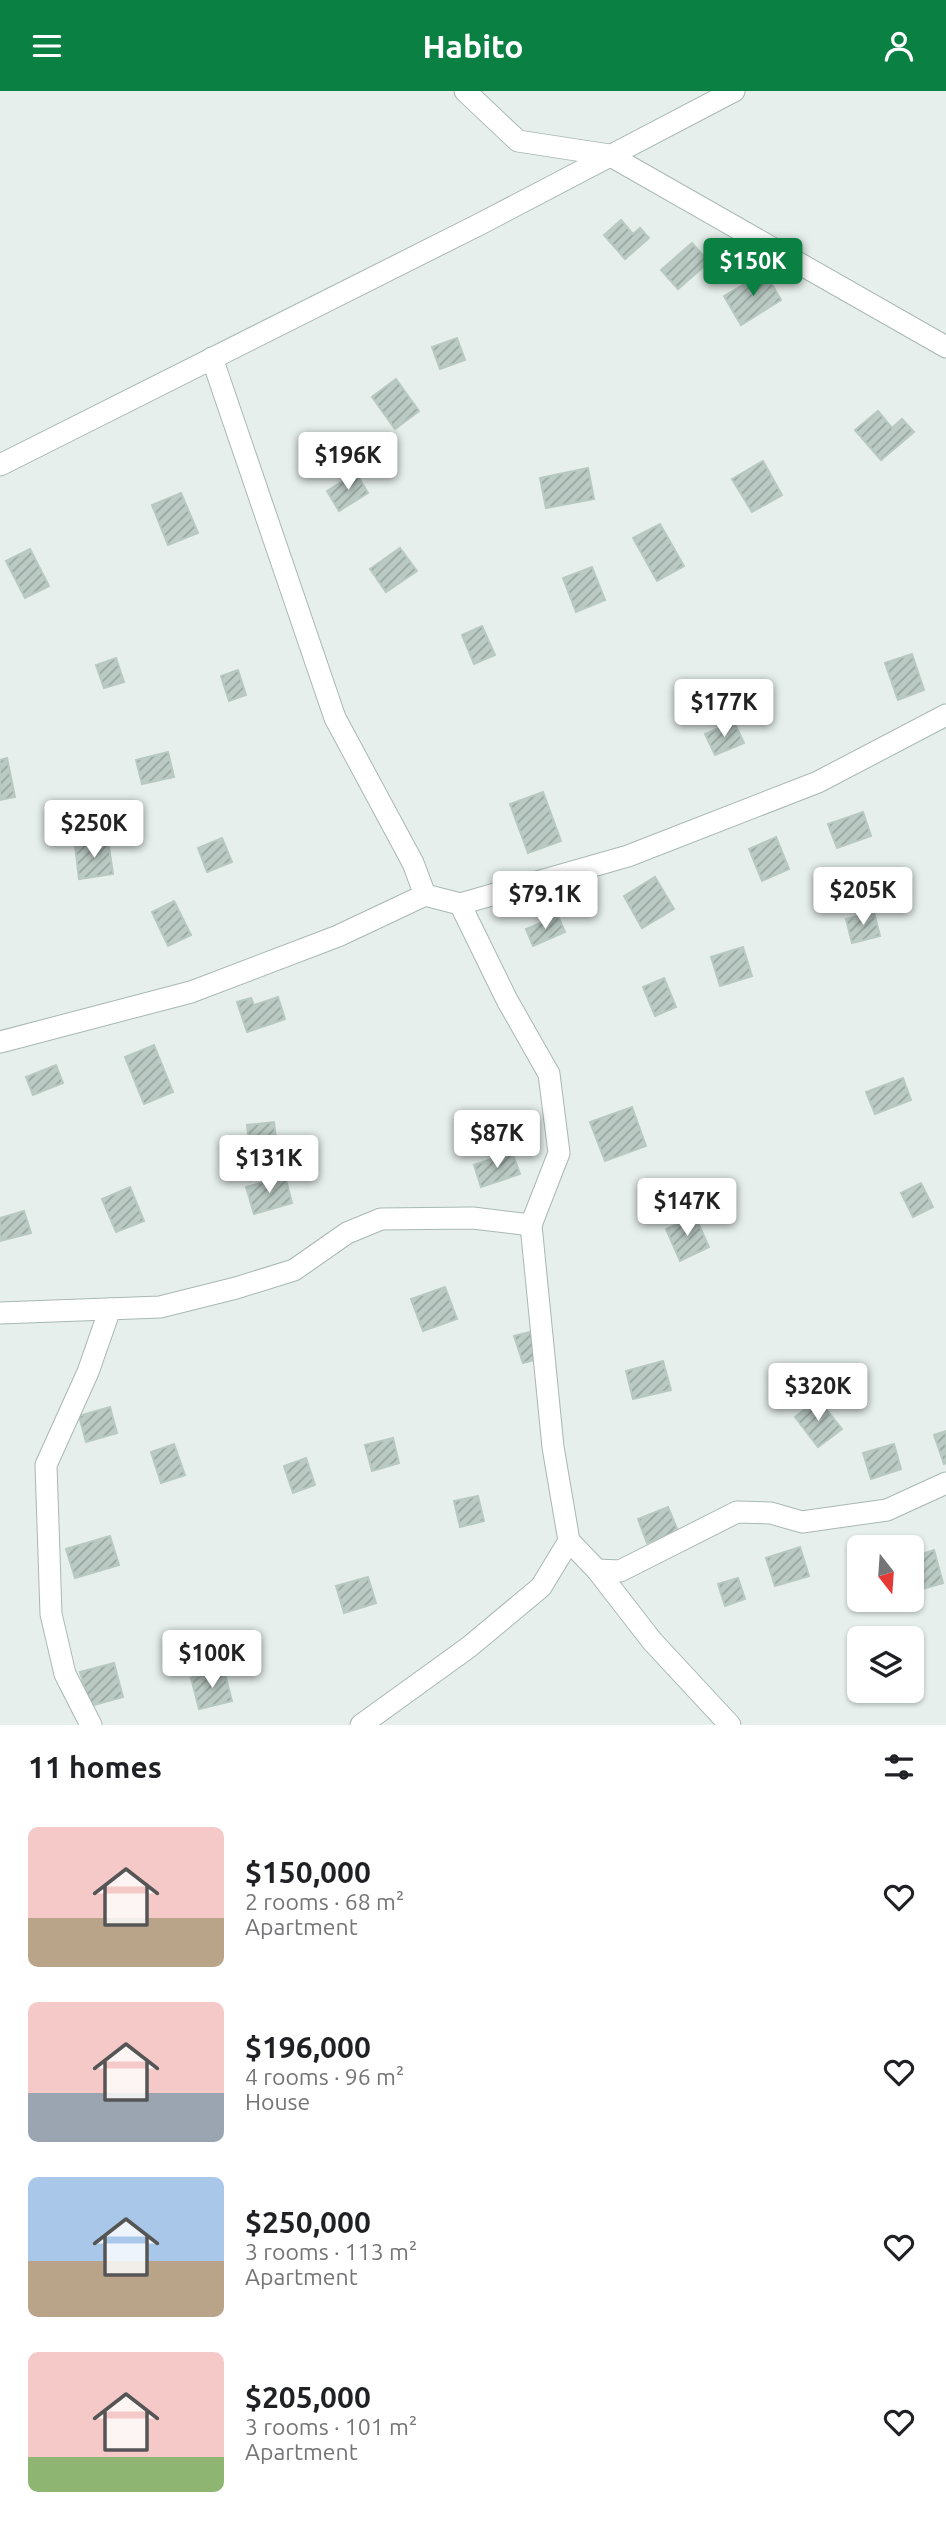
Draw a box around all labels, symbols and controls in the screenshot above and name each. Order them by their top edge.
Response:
icon: menu [28,27,66,65]
icon: person [880,27,918,65]
text: Habito [422,28,524,64]
pin: $150K [704,239,802,298]
text: $150K [719,248,787,273]
pin: $196K [299,433,397,492]
text: $196K [314,442,382,467]
pin: $177K [675,679,773,739]
text: $177K [690,689,758,714]
pin: $250K [45,801,143,860]
text: $250K [60,810,128,835]
pin: $205K [814,867,912,927]
pin: $79.1K [488,871,602,931]
text: $205K [829,877,897,902]
text: $79.1K [509,881,581,906]
pin: $87K [456,1111,538,1170]
text: $87K [470,1120,524,1145]
pin: $131K [220,1135,318,1195]
text: $131K [235,1145,303,1170]
pin: $147K [638,1179,736,1238]
text: $147K [653,1188,721,1213]
pin: $320K [769,1363,867,1423]
text: $320K [784,1373,852,1398]
north arrow [847,1535,924,1612]
map controls [847,1535,924,1703]
button: layers [847,1626,924,1703]
pin: $100K [163,1631,261,1690]
text: $100K [178,1640,246,1665]
icon: filters [880,1748,918,1786]
text: 11 homes [28,1750,162,1784]
icon: home [84,1855,168,1939]
text: $150,000 [245,1855,371,1889]
icon: heart [880,1878,918,1916]
text: 2 rooms · 68 m² [245,1889,404,1914]
text: Apartment [245,1914,358,1939]
icon: home [84,2030,168,2114]
text: $196,000 [245,2030,371,2064]
icon: heart [880,2053,918,2091]
text: 4 rooms · 96 m² [245,2064,404,2089]
text: House [245,2089,310,2114]
icon: home [84,2205,168,2289]
text: $250,000 [245,2205,371,2239]
icon: heart [880,2228,918,2266]
text: 3 rooms · 113 m² [245,2239,417,2264]
text: Apartment [245,2264,358,2289]
icon: home [84,2380,168,2464]
text: $205,000 [245,2380,371,2414]
icon: heart [880,2403,918,2441]
text: 3 rooms · 101 m² [245,2414,417,2439]
text: Apartment [245,2439,358,2464]

